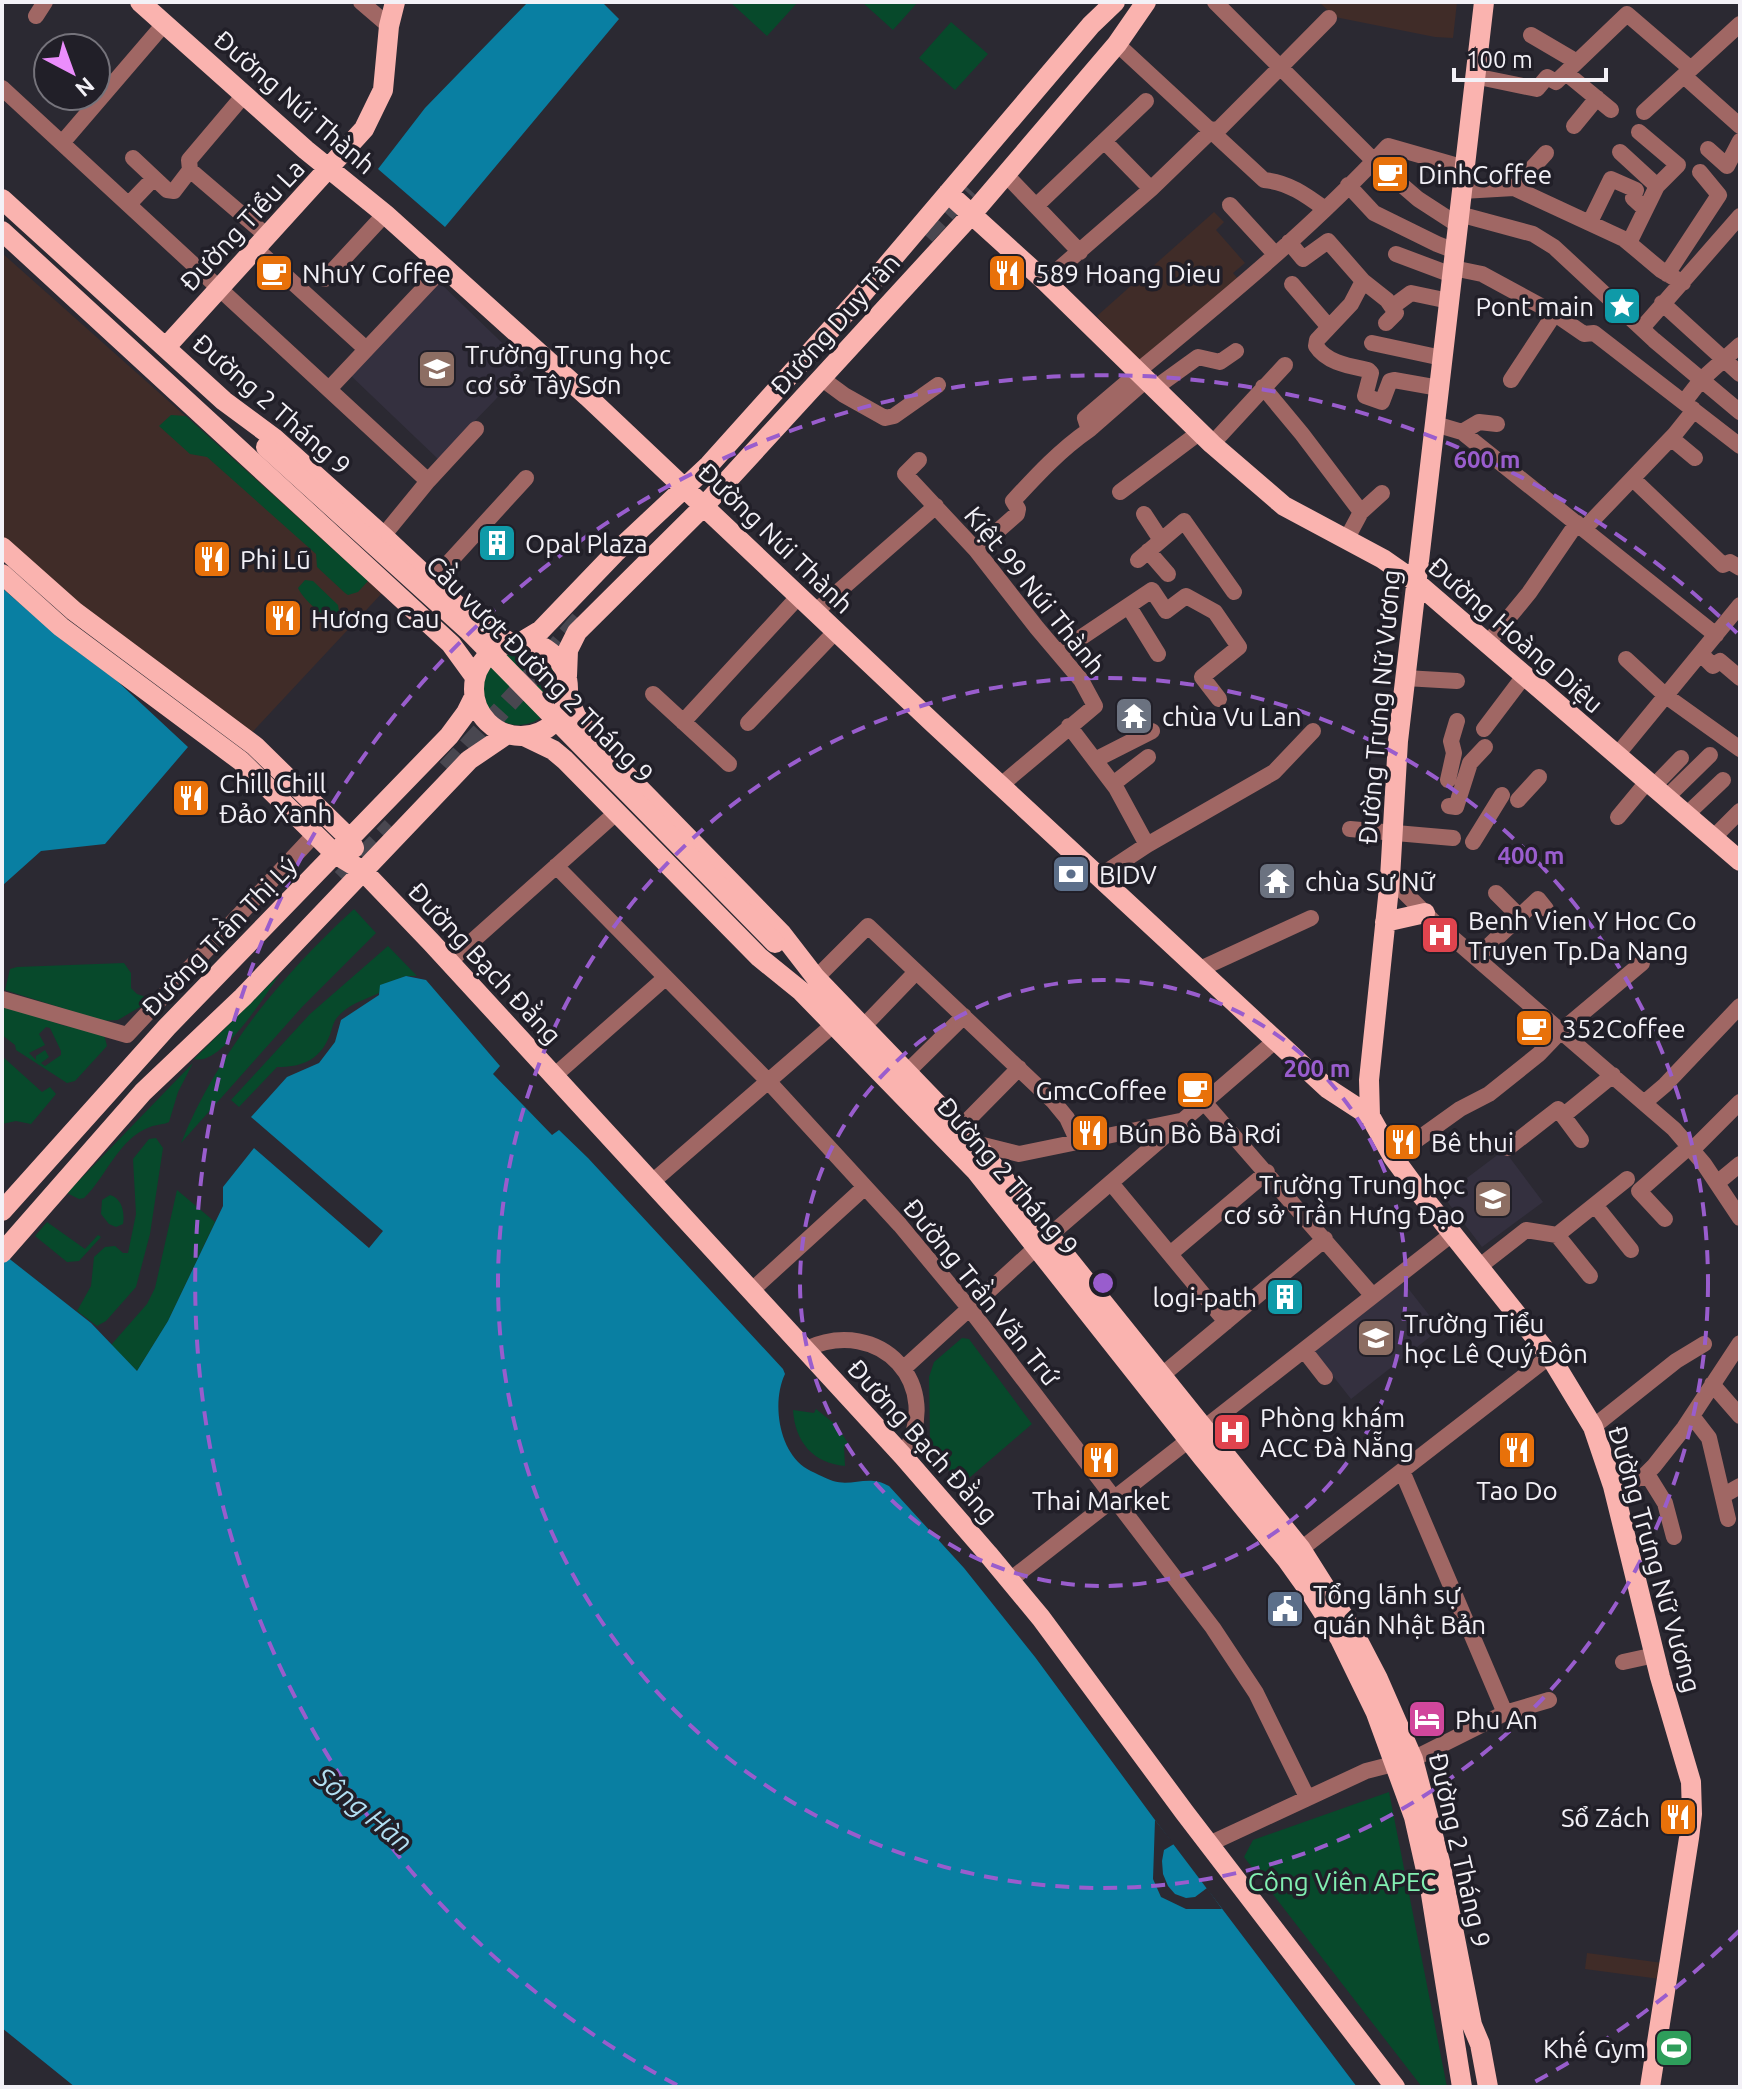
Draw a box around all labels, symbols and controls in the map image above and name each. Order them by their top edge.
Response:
street label: Đường Núi Thành [209,24,381,180]
north arrow [32,32,112,112]
scale bar [1454,32,1606,82]
text: 100 m [1466,46,1533,73]
text: N [71,73,100,102]
cafe icon: DinhCoffee [1369,153,1411,195]
street label: Đường Tiểu La [174,154,310,296]
place label: DinhCoffee [1418,160,1552,189]
street label: Đường Duy Tân [765,248,905,400]
cafe icon: NhuY Coffee [253,252,295,294]
restaurant icon: 589 Hoang Dieu [986,252,1028,294]
place label: NhuY Coffee [302,259,451,288]
place label: 589 Hoang Dieu [1035,259,1221,288]
place icon: Pont main [1601,285,1643,327]
place label: Pont main [1476,292,1594,321]
street label: Đường 2 Tháng 9 [187,328,357,480]
place label: Trường Trung học cơ sở Tây Sơn [465,340,671,399]
school or university icon: Trường Trung học cơ sở Tây Sơn [416,348,458,390]
text: 600 m [1454,446,1520,473]
street label: Đường Núi Thành [693,457,859,619]
street label: Kiệt 99 Núi Thành [959,501,1111,679]
building icon: Opal Plaza [476,522,518,564]
place label: Opal Plaza [525,529,648,558]
restaurant icon: Phi Lũ [191,538,233,580]
place label: Phi Lũ [240,545,311,574]
street label: Cầu vượt Đường 2 Tháng 9 [421,547,662,788]
street label: Đường Hoàng Diệu [1423,551,1609,719]
street label: Đường Trưng Nữ Vương [1353,568,1405,846]
restaurant icon: Hương Cau [262,597,304,639]
place label: Hương Cau [311,604,440,633]
temple icon: chùa Vu Lan [1113,695,1155,737]
place label: chùa Vu Lan [1162,702,1302,731]
place label: Chill Chill Đảo Xanh [219,769,332,828]
restaurant icon: Chill Chill Đảo Xanh [170,777,212,819]
text: 400 m [1498,842,1564,869]
street label: Đường Trần Thị Lý [133,848,302,1021]
bank icon: BIDV [1050,853,1092,895]
place label: BIDV [1099,860,1157,889]
temple icon: chùa Sư Nữ [1256,860,1298,902]
place label: chùa Sư Nữ [1305,867,1436,896]
street label: Đường Bạch Đằng [403,874,569,1050]
place label: Benh Vien Y Hoc Co Truyen Tp.Da Nang [1468,906,1697,965]
hospital icon: Benh Vien Y Hoc Co Truyen Tp.Da Nang [1419,914,1461,956]
cafe icon: 352Coffee [1513,1007,1555,1049]
place label: 352Coffee [1562,1014,1686,1043]
text: 200 m [1284,1055,1350,1082]
cafe icon: GmcCoffee [1174,1069,1216,1111]
place label: GmcCoffee [1036,1076,1167,1105]
street label: Đường 2 Tháng 9 [932,1091,1084,1261]
restaurant icon: Bún Bò Bà Rơi [1069,1112,1111,1154]
place label: Bún Bò Bà Rơi [1118,1119,1281,1148]
restaurant icon: Bê thui [1382,1121,1424,1163]
place label: Bê thui [1431,1128,1514,1157]
place label: Trường Trung học cơ sở Trần Hưng Đạo [1223,1170,1465,1229]
school or university icon: Trường Trung học cơ sở Trần Hưng Đạo [1472,1178,1514,1220]
street label: Đường Trần Văn Trứ [898,1191,1069,1392]
centre of rings [1089,1269,1117,1297]
building icon: logi-path [1264,1276,1306,1318]
place label: logi-path [1153,1283,1257,1312]
place label: Trường Tiểu học Lê Quý Đôn [1404,1309,1588,1368]
school or university icon: Trường Tiểu học Lê Quý Đôn [1355,1317,1397,1359]
street label: Đường Bạch Đằng [842,1351,1006,1529]
place label: Phòng khám ACC Đà Nẵng [1260,1403,1414,1462]
hospital icon: Phòng khám ACC Đà Nẵng [1211,1411,1253,1453]
street label: Đường Trưng Nữ Vương [1603,1422,1707,1696]
restaurant icon: Tao Do [1496,1429,1538,1471]
restaurant icon: Thai Market [1080,1439,1122,1481]
place label: Tao Do [1476,1476,1558,1505]
place label: Thai Market [1032,1486,1170,1515]
place label: Tổng lãnh sự quán Nhật Bản [1313,1580,1486,1639]
public building icon: Tổng lãnh sự quán Nhật Bản [1264,1588,1306,1630]
hotel icon: Phu An [1406,1698,1448,1740]
place label: Phu An [1455,1705,1538,1734]
street label: Đường 2 Tháng 9 [1424,1750,1496,1950]
water label: Sông Hàn [308,1760,419,1858]
restaurant icon: Sổ Zách [1657,1796,1699,1838]
place label: Sổ Zách [1561,1803,1650,1832]
park label: Công Viên APEC [1248,1867,1436,1896]
sports icon: Khế Gym [1653,2027,1695,2069]
place label: Khế Gym [1543,2030,1646,2063]

